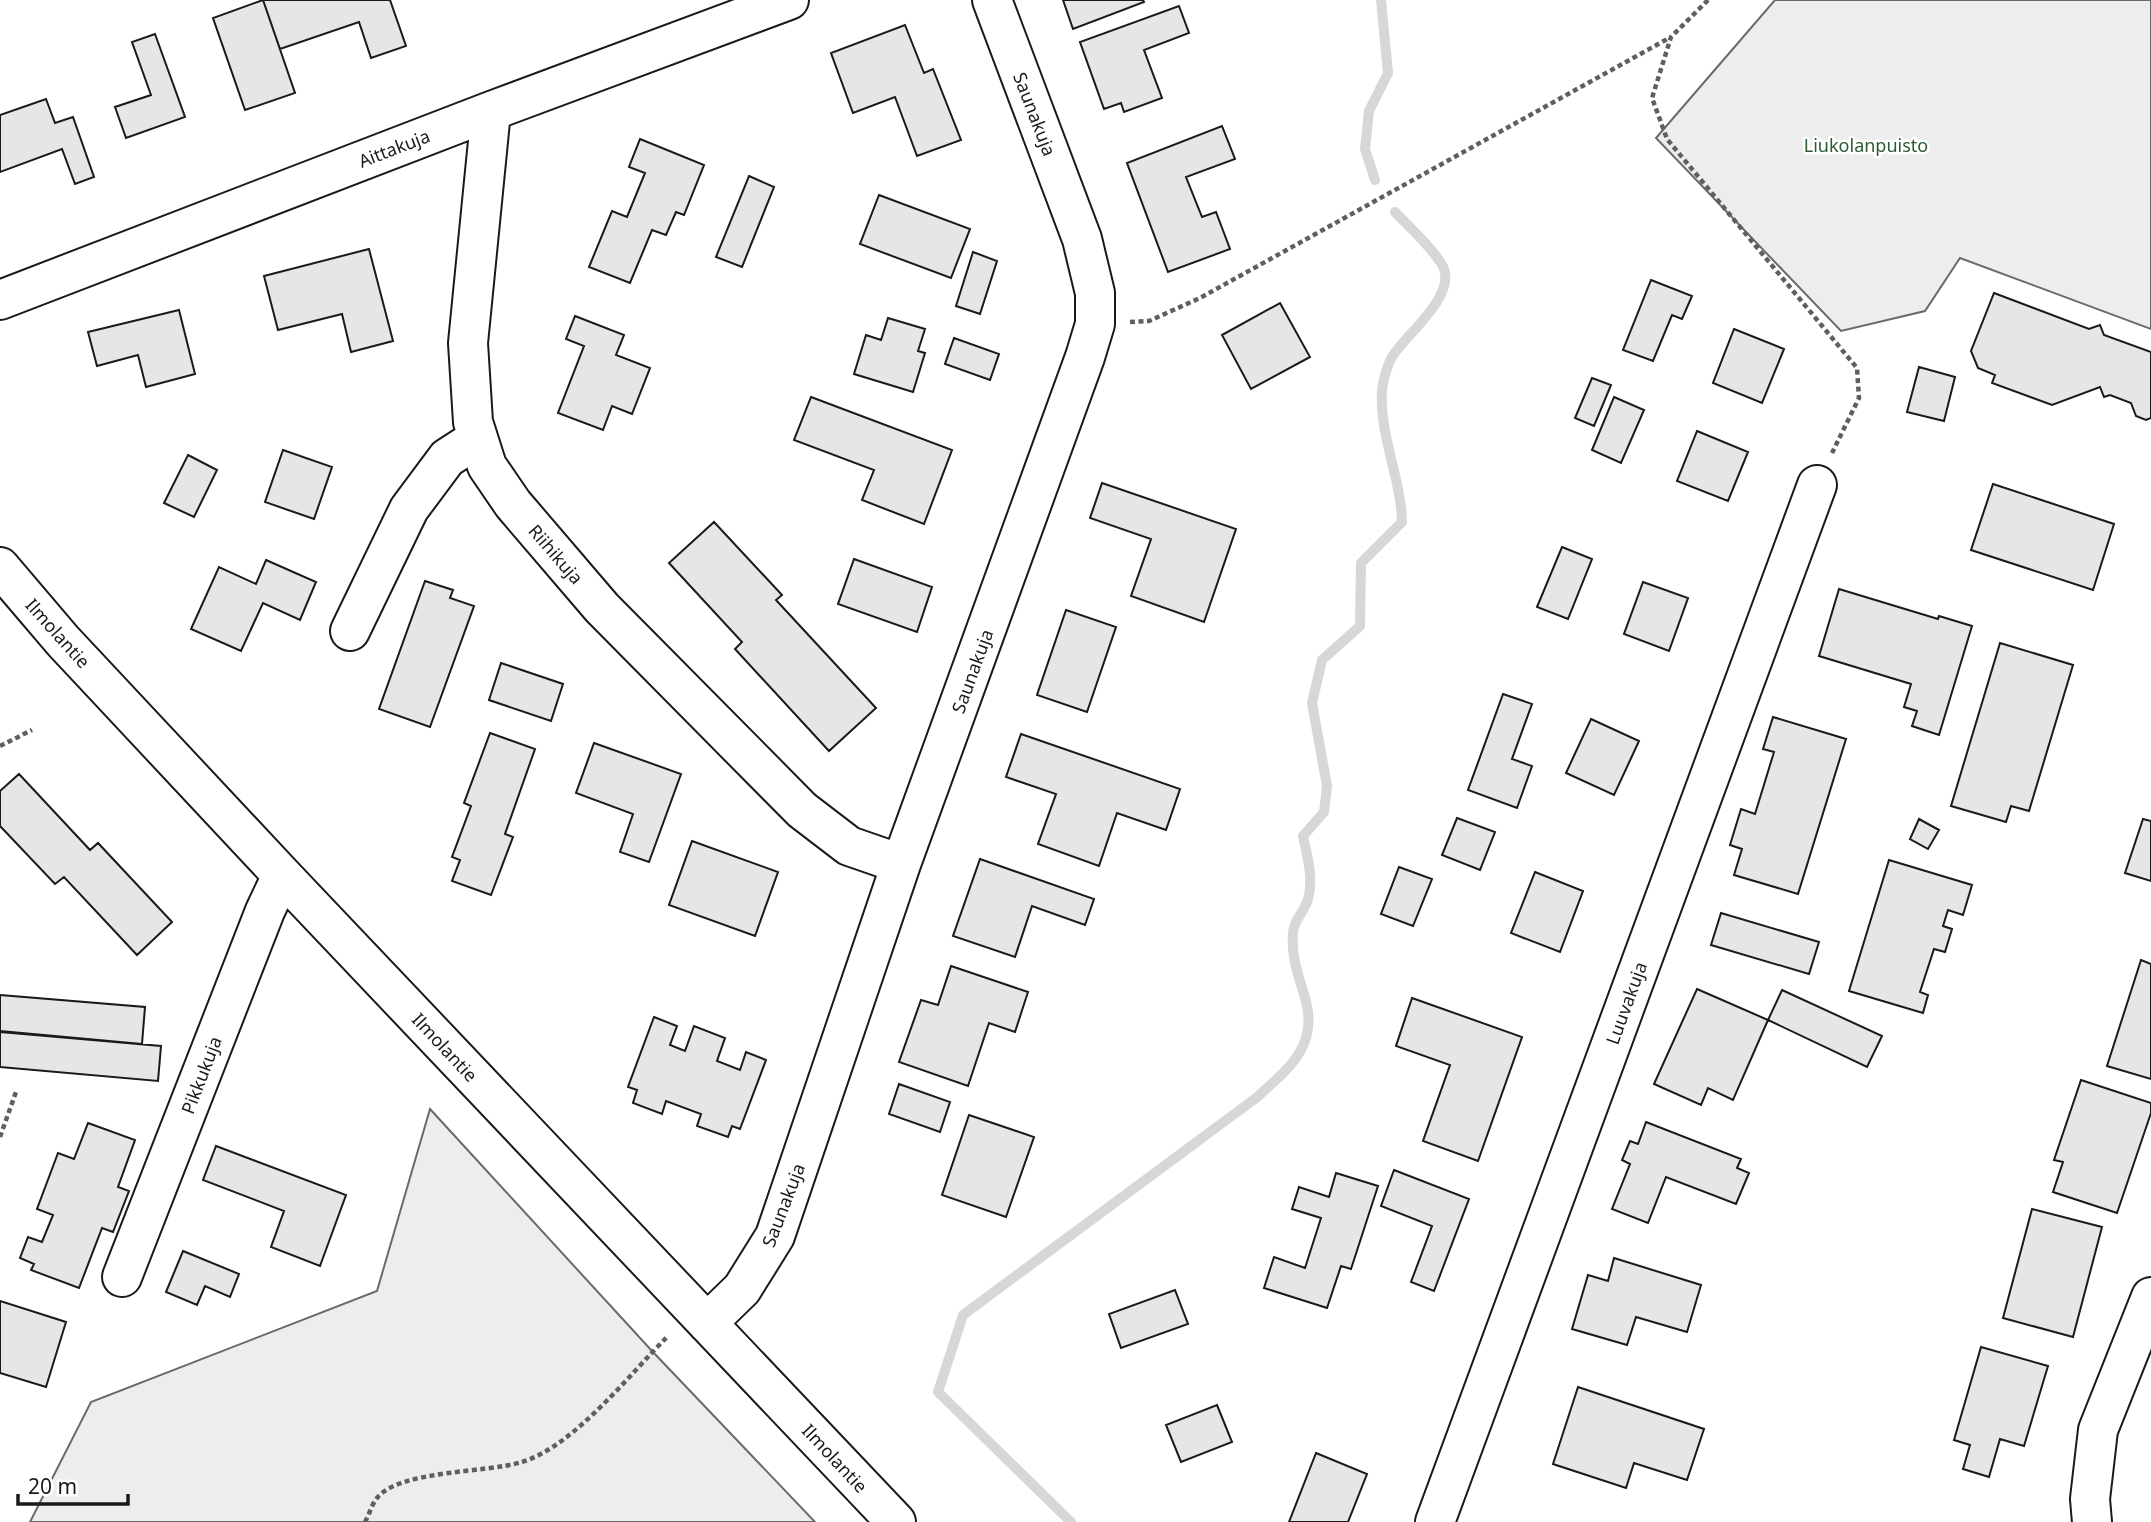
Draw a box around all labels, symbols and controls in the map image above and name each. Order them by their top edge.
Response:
street label: Saunakuja [1008,69,1062,159]
street label: Aittakuja [355,123,433,173]
park label: Liukolanpuisto [1804,133,1928,157]
street label: Riihikuja [523,519,589,589]
street label: Ilmolantie [20,593,96,673]
street label: Saunakuja [946,626,998,716]
street label: Luuvakuja [1600,958,1652,1048]
street label: Ilmolantie [407,1007,483,1087]
street label: Pikkukuja [175,1033,227,1117]
street label: Saunakuja [756,1160,810,1250]
street label: Ilmolantie [797,1418,873,1498]
scale bar [18,1462,128,1506]
text: 20 m [28,1472,77,1500]

